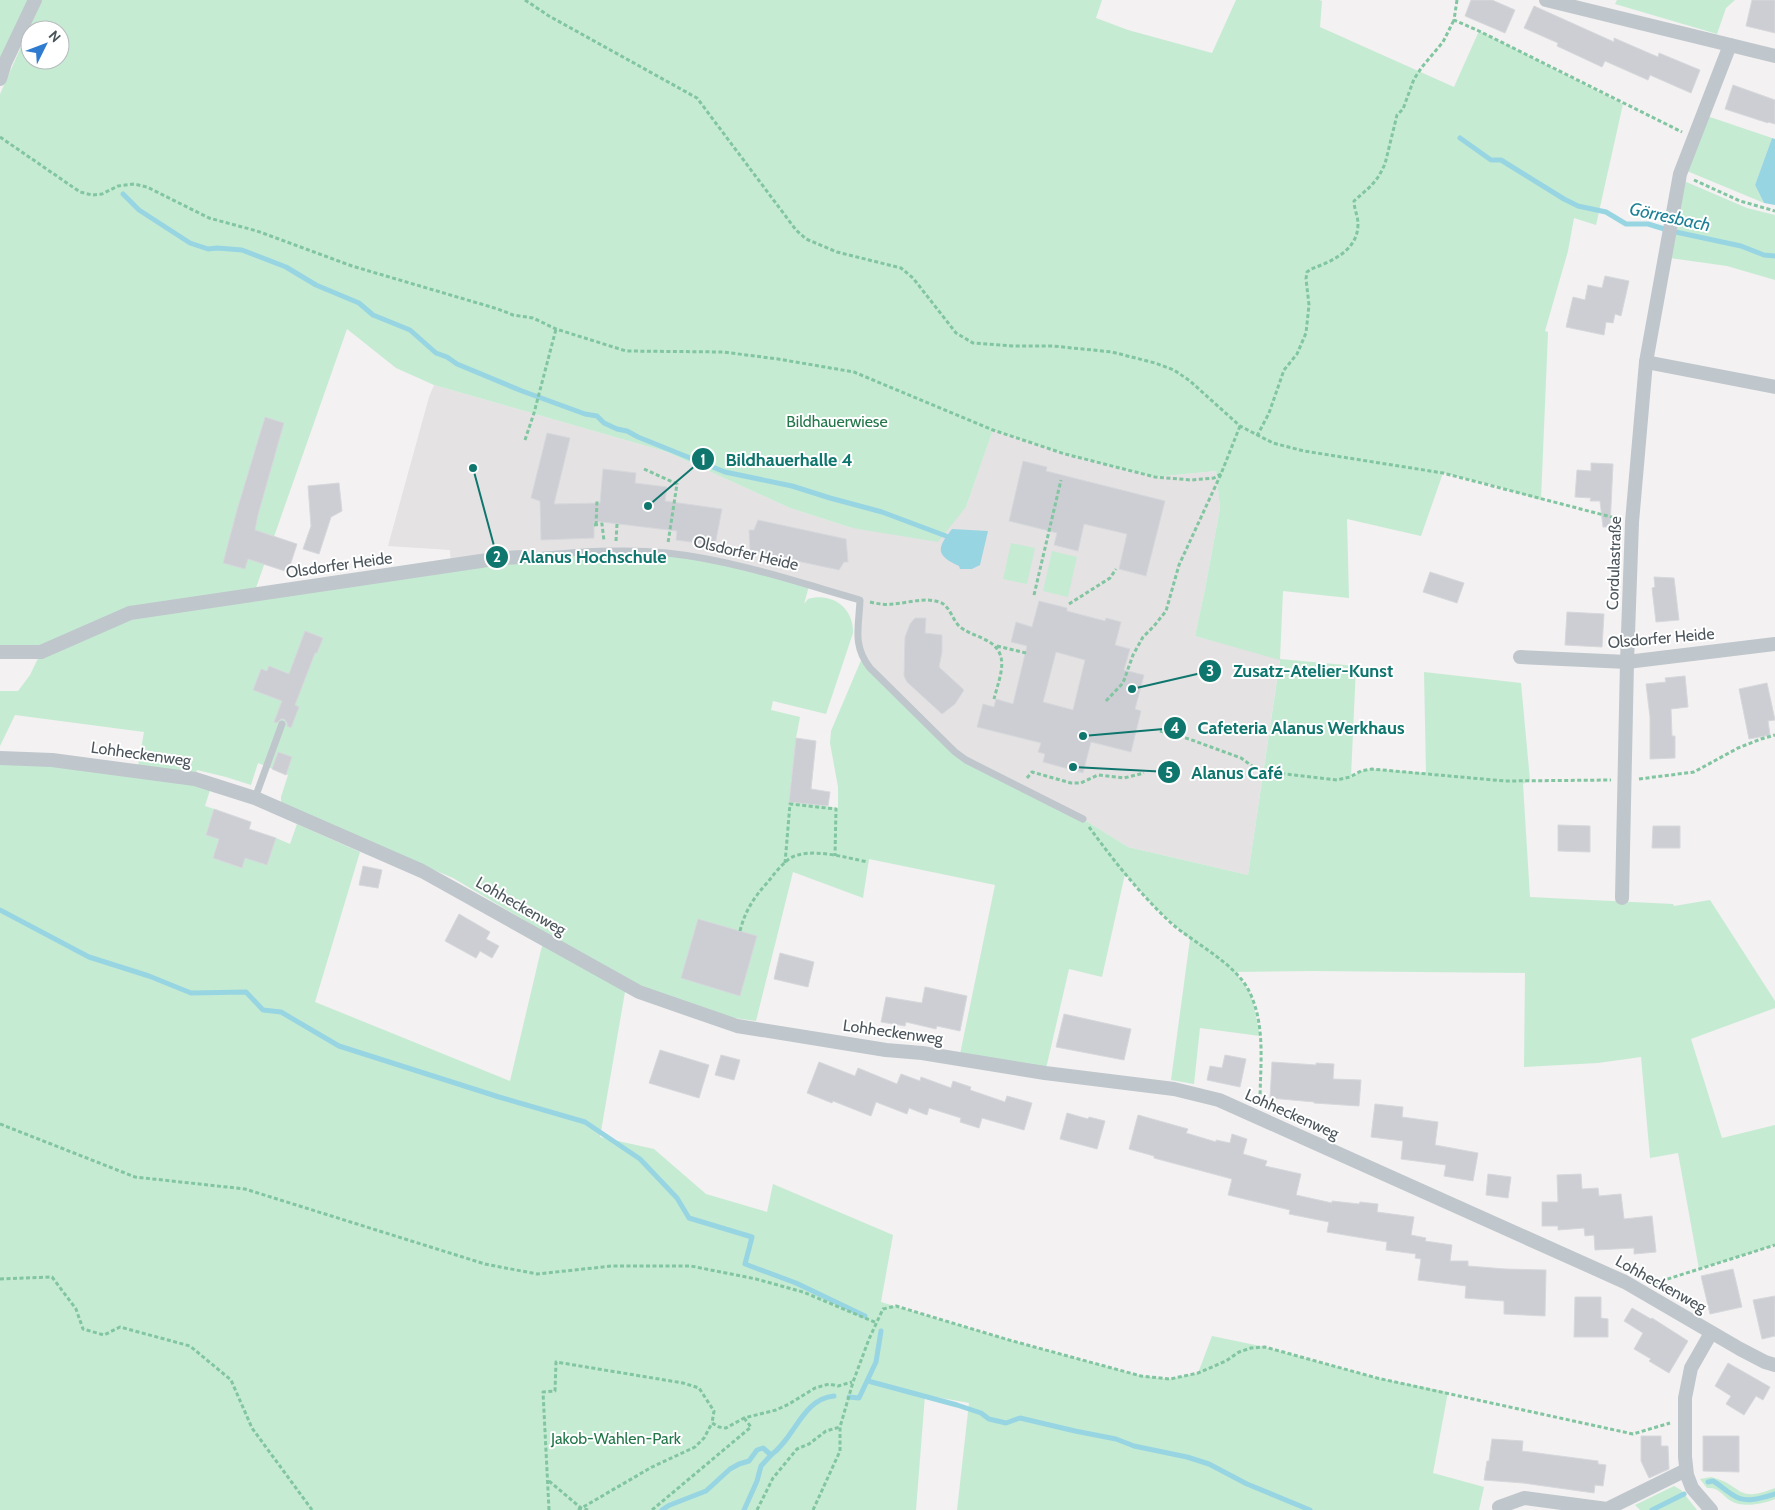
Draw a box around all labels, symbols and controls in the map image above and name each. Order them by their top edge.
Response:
north arrow [20,20,70,70]
text: N [45,27,65,46]
water label: Görresbach [1628,198,1712,236]
park label: Bildhauerwiese [786,412,888,431]
callout: Bildhauerhalle 4 [690,443,862,476]
text: Bildhauerhalle 4 [725,449,853,471]
text: 1 [700,451,706,469]
street label: Cordulastraße [1603,516,1625,610]
street label: Olsdorfer Heide [692,532,800,574]
callout: Alanus Hochschule [484,541,676,574]
text: Alanus Hochschule [519,546,667,568]
street label: Olsdorfer Heide [285,548,393,582]
text: 2 [493,548,501,566]
street label: Olsdorfer Heide [1607,624,1715,652]
callout: Zusatz-Atelier-Kunst [1198,655,1403,688]
text: Zusatz-Atelier-Kunst [1233,660,1393,682]
text: 3 [1206,662,1214,680]
callout: Cafeteria Alanus Werkhaus [1162,712,1414,745]
text: Cafeteria Alanus Werkhaus [1197,717,1405,739]
text: 4 [1170,719,1180,737]
street label: Lohheckenweg [90,738,193,771]
callout: Alanus Café [1156,756,1293,789]
text: Alanus Café [1191,762,1283,784]
text: 5 [1165,764,1173,782]
street label: Lohheckenweg [473,873,570,940]
street label: Lohheckenweg [842,1016,945,1049]
street label: Lohheckenweg [1242,1085,1343,1144]
street label: Lohheckenweg [1612,1251,1711,1317]
park label: Jakob-Wahlen-Park [550,1429,682,1448]

